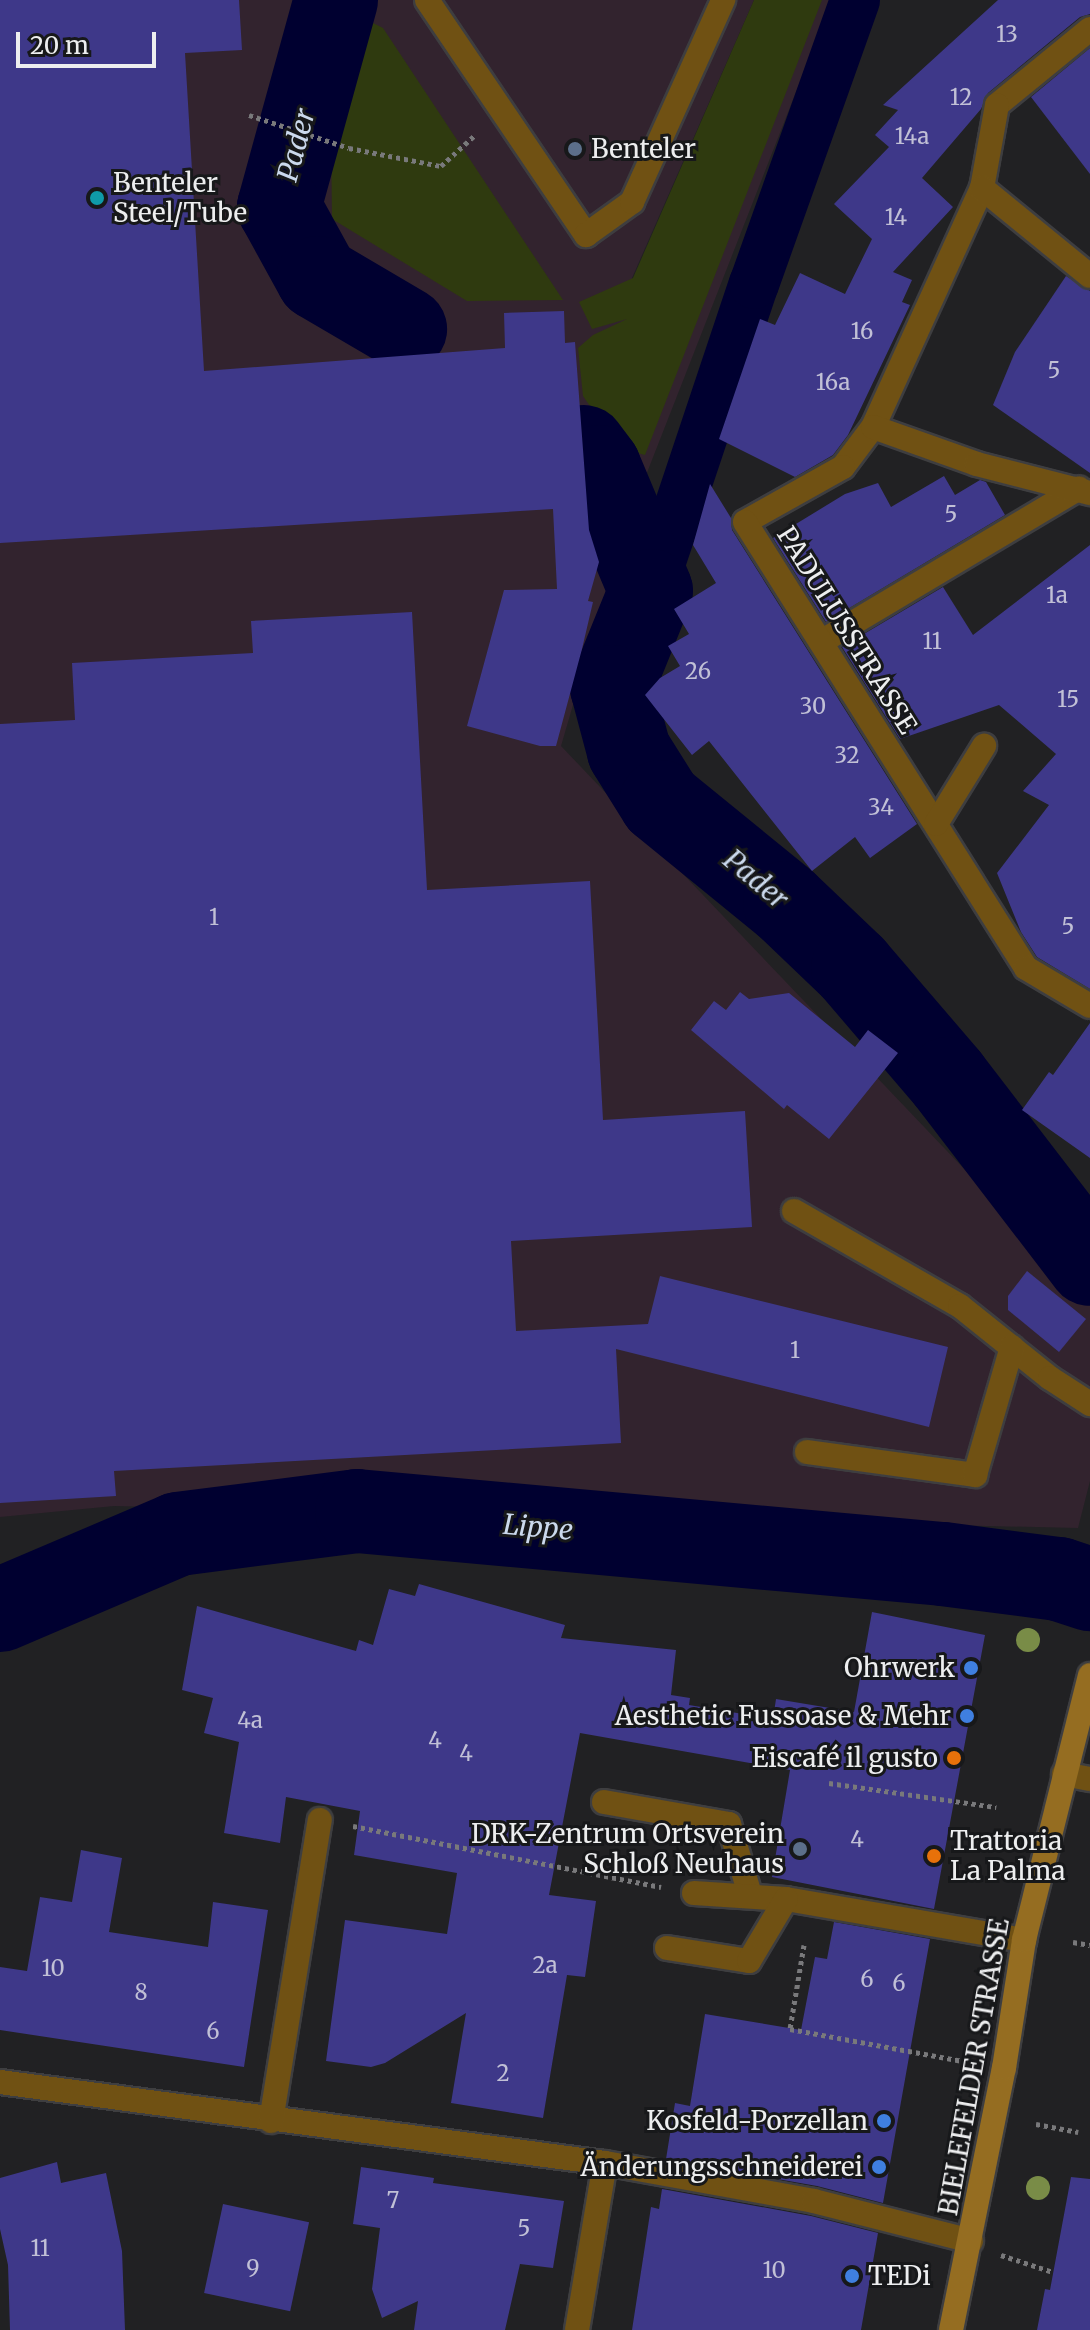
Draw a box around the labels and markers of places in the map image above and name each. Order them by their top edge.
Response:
place label: Benteler [591,133,696,165]
marker: Benteler [566,140,584,158]
place label: Benteler Steel/Tube [113,167,247,228]
marker: Benteler Steel/Tube [88,189,106,207]
place label: Ohrwerk [844,1652,955,1684]
marker: Ohrwerk [962,1659,980,1677]
place label: Aesthetic Fussoase & Mehr [615,1700,951,1732]
marker: Aesthetic Fussoase & Mehr [958,1707,976,1725]
place label: Eiscafé il gusto [752,1742,938,1774]
marker: Eiscafé il gusto [945,1749,963,1767]
place label: DRK-Zentrum Ortsverein Schloß Neuhaus [471,1818,784,1880]
place label: Trattoria La Palma [950,1825,1065,1886]
marker: DRK-Zentrum Ortsverein Schloß Neuhaus [791,1840,809,1858]
marker: Trattoria La Palma [925,1847,943,1865]
place label: Kosfeld-Porzellan [646,2105,868,2137]
marker: Kosfeld-Porzellan [875,2112,893,2130]
place label: Änderungsschneiderei [580,2151,863,2183]
marker: Änderungsschneiderei [870,2158,888,2176]
place label: TEDi [868,2260,931,2292]
marker: TEDi [843,2267,861,2285]

